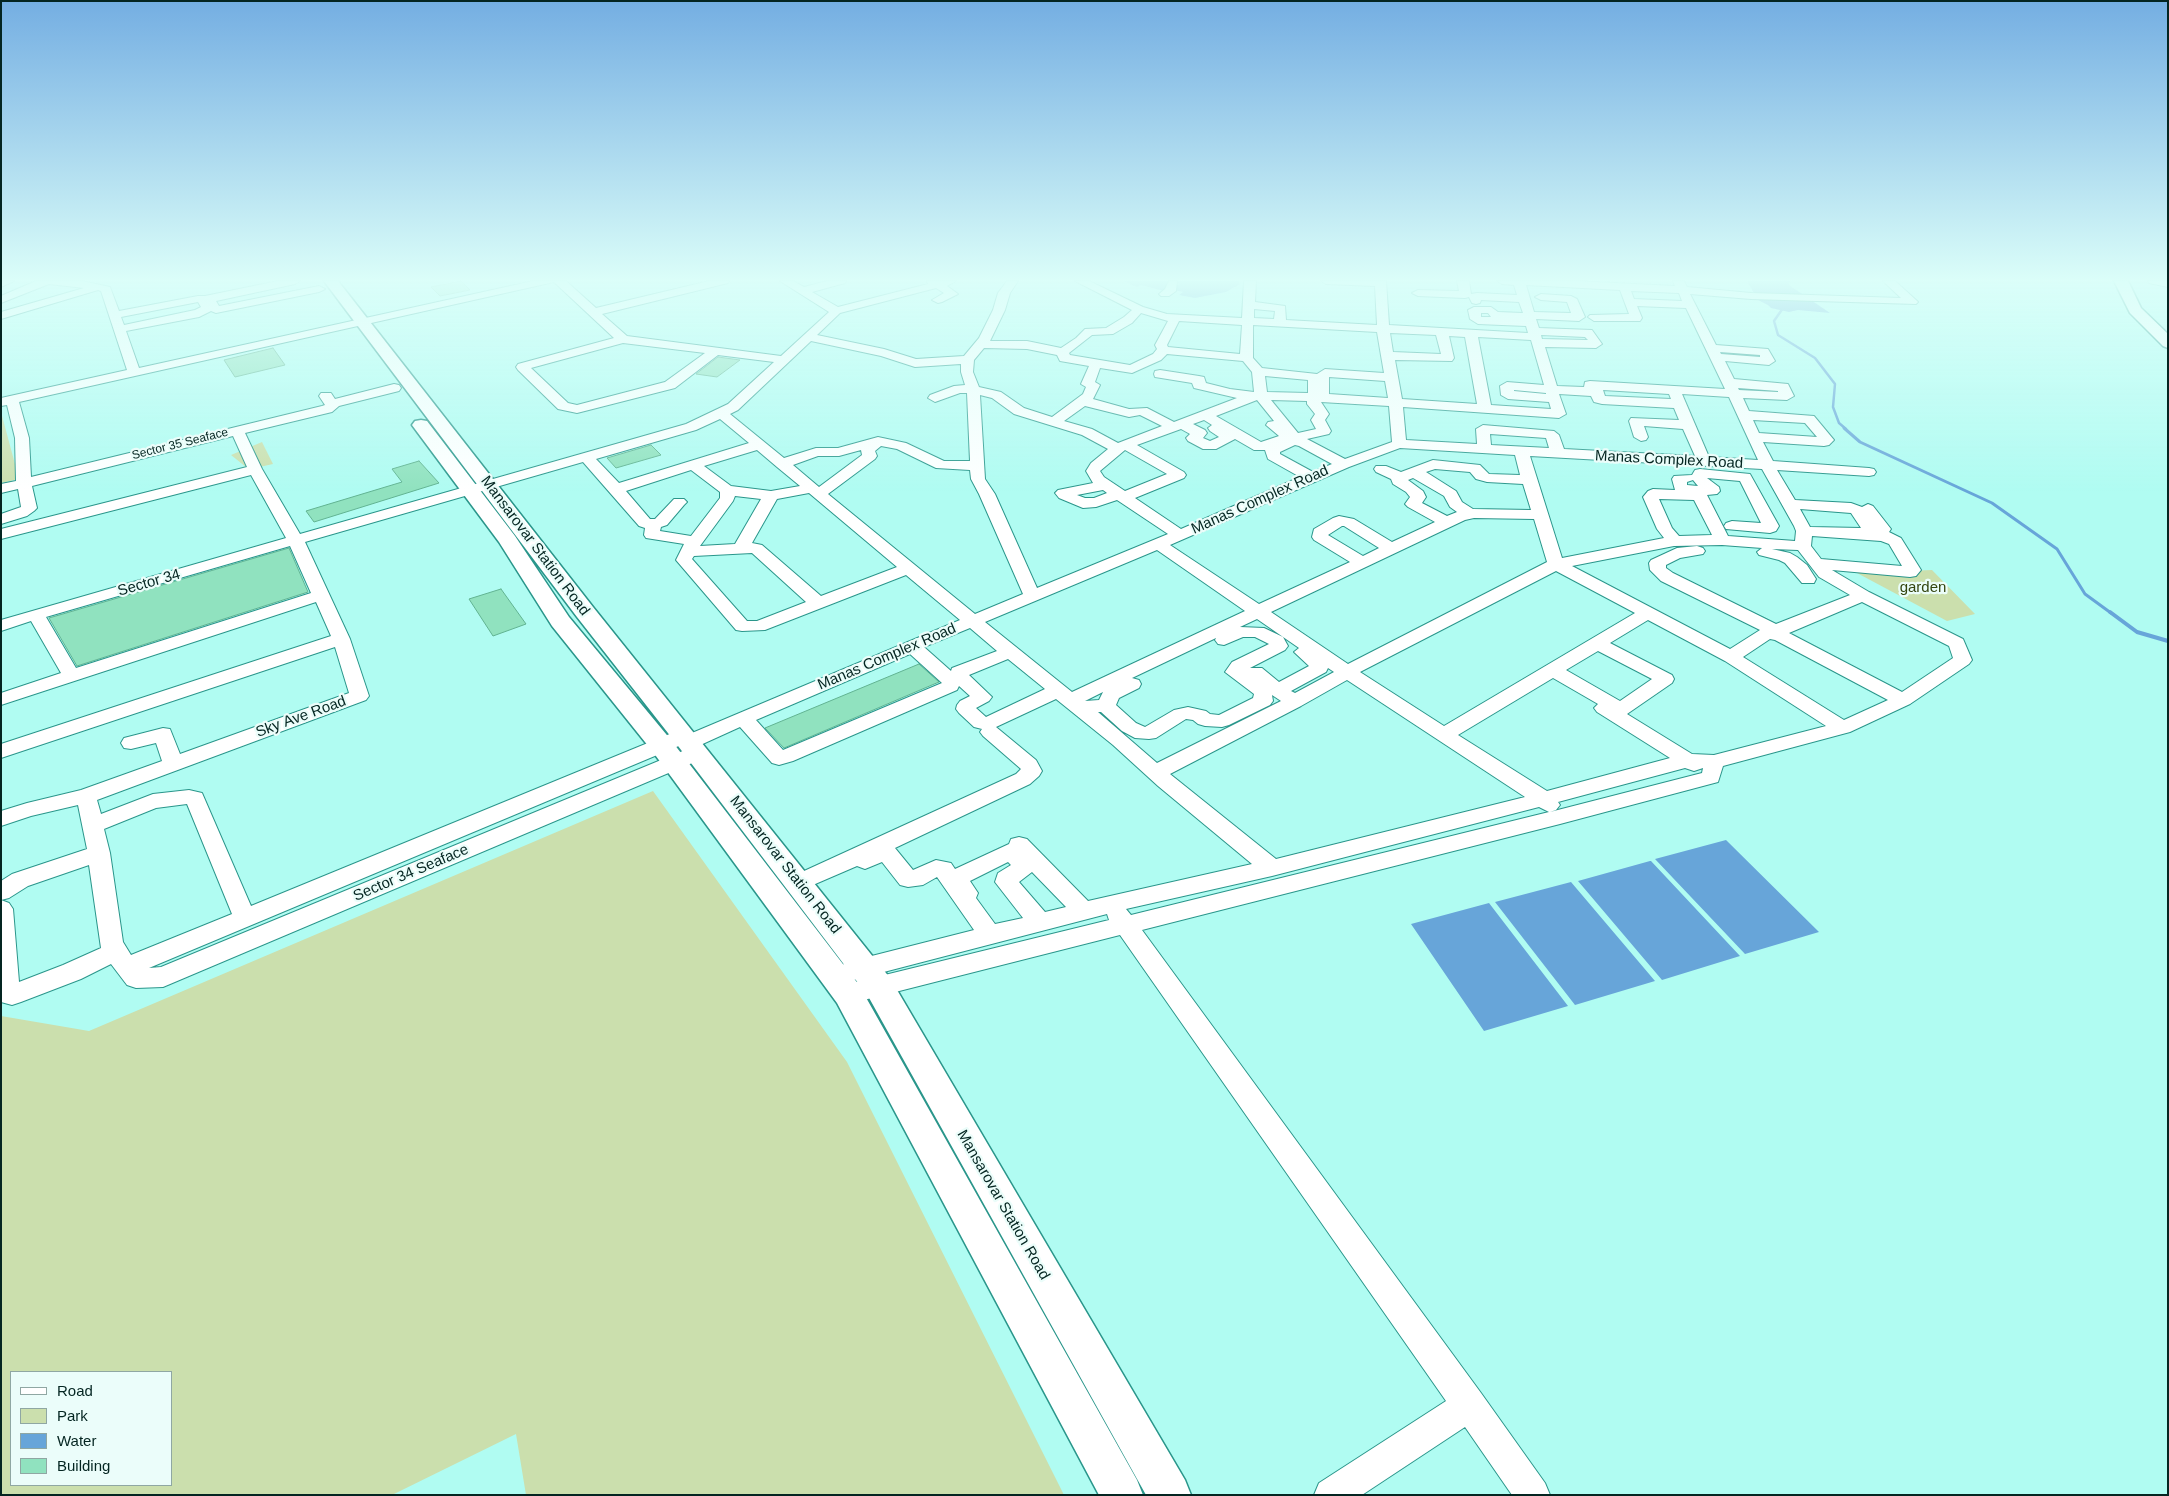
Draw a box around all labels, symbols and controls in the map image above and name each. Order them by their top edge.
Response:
street label: Sector 35 Seaface [130,425,230,463]
street label: Manas Complex Road [1594,447,1744,473]
street label: Manas Complex Road [1189,462,1331,538]
street label: Mansarovar Station Road [477,473,593,619]
street label: Sector 34 [116,566,182,600]
park label: garden [1900,579,1946,597]
street label: Manas Complex Road [815,620,959,694]
street label: Sky Ave Road [253,692,349,742]
street label: Mansarovar Station Road [726,792,844,938]
street label: Sector 34 Seaface [351,841,471,905]
street label: Mansarovar Station Road [953,1127,1053,1283]
legend [10,1371,172,1486]
text: Road [57,1382,93,1399]
text: Park [57,1407,88,1424]
text: Water [57,1432,96,1449]
text: Building [57,1457,110,1474]

